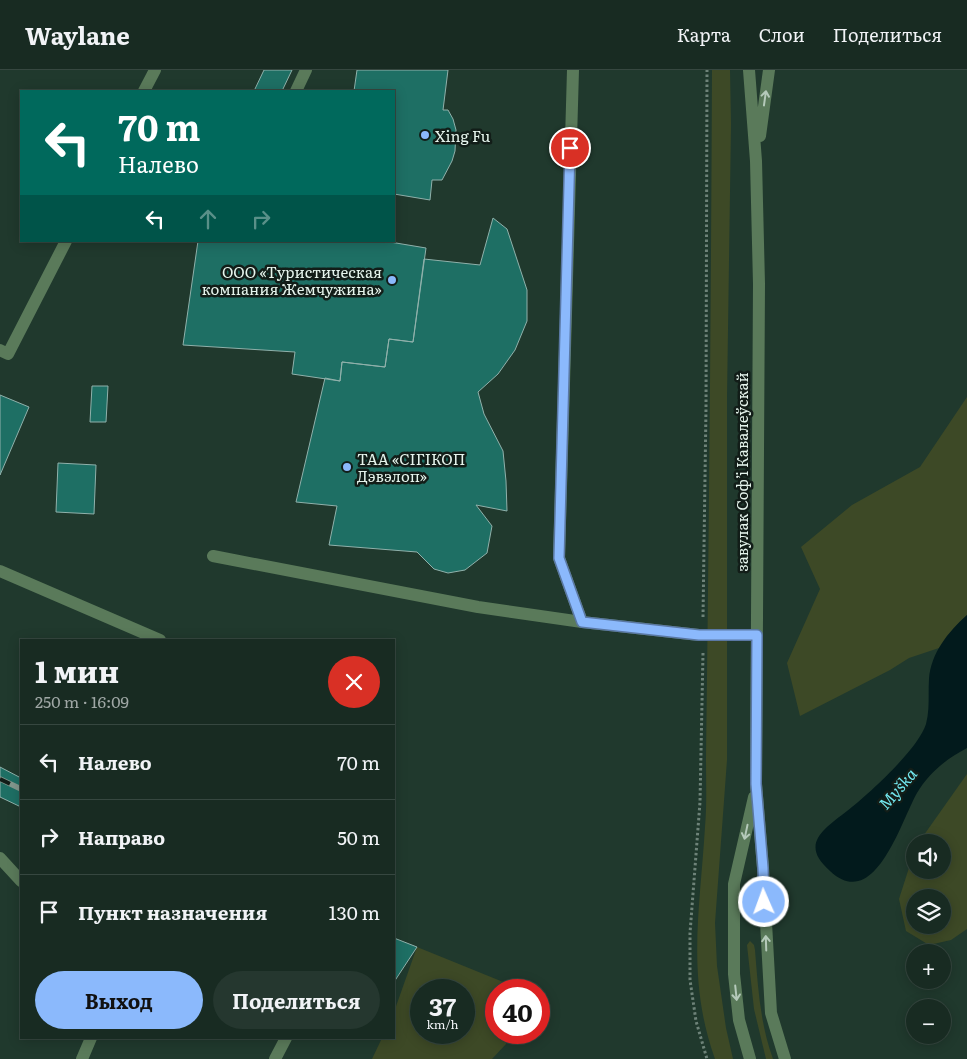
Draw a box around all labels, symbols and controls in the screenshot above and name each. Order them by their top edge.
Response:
text: Waylane [25,17,130,52]
text: Карта [677,21,731,48]
text: Слои [759,21,805,48]
text: Поделиться [833,21,942,48]
one-way arrow [760,90,770,106]
text: 70 m [118,100,200,152]
icon: left [35,110,100,175]
place label: Xing Fu [435,124,491,147]
pin [549,127,591,169]
marker: Xing Fu [419,129,431,141]
icon: arrive [556,134,584,162]
text: Налево [118,147,199,180]
icon: left [141,205,169,233]
icon: ahead [194,205,222,233]
icon: right [247,205,275,233]
place label: ООО «Туристическая компания Жемчужина» [202,260,382,300]
marker: ООО «Туристическая компания Жемчужина» [386,274,398,286]
street label: завулак Софʼі Кавалеўскай [730,372,753,572]
place label: ТАА «СІГІКОП Дэвэлоп» [357,447,465,487]
marker: ТАА «СІГІКОП Дэвэлоп» [341,461,353,473]
text: 1 мин [35,648,119,692]
button: close [328,656,380,708]
text: 250 m · 16:09 [35,689,129,713]
icon: left [35,748,63,776]
text: Налево [78,748,152,776]
text: 70 m [337,748,380,776]
water label: Муška [872,761,922,814]
icon: right [35,823,63,851]
text: Направо [78,823,165,851]
text: 50 m [337,823,380,851]
one-way arrow [741,824,750,840]
map controls [906,834,951,1044]
button: sound [906,834,951,879]
position arrow [737,875,789,927]
button: layers [906,889,951,934]
icon: arrive [35,898,63,926]
text: Пункт назначения [78,898,267,926]
text: 130 m [329,898,380,926]
one-way arrow [762,935,771,951]
button: + [906,944,951,989]
button: Выход [35,971,203,1029]
button: Поделиться [213,971,380,1029]
speed limit sign: 40 [485,979,550,1044]
one-way arrow [732,985,741,1001]
text: 37 [429,987,456,1024]
button: − [906,999,951,1044]
text: km/h [427,1015,458,1033]

